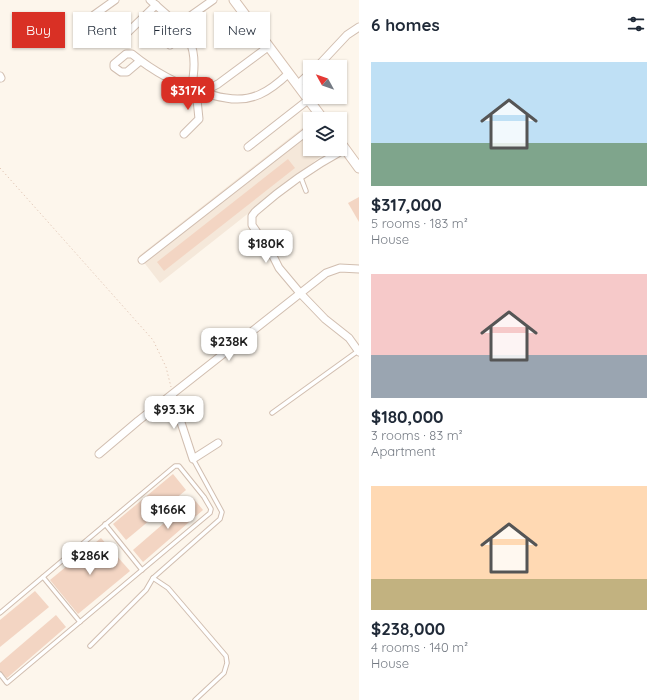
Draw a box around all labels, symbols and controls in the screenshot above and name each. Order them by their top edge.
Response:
chip: Buy [12,12,65,48]
chip: Rent [73,12,131,48]
chip: Filters [139,12,206,48]
chip: New [214,12,270,48]
icon: filters [625,13,647,35]
text: 6 homes [371,14,440,35]
north arrow [303,60,347,104]
map controls [303,60,347,156]
pin: $317K [160,77,216,111]
text: $317K [170,82,206,98]
icon: home [473,88,545,160]
button: layers [303,112,347,156]
text: $317,000 [371,194,442,215]
text: 5 rooms · 183 m² [371,215,468,231]
pin: $180K [238,230,294,264]
text: House [371,231,409,247]
text: $180K [248,235,284,251]
icon: home [473,300,545,372]
pin: $238K [201,328,257,362]
text: $238K [210,333,248,349]
pin: $93.3K [141,396,207,430]
text: $93.3K [154,401,194,417]
text: $180,000 [371,406,444,427]
text: 3 rooms · 83 m² [371,427,463,443]
text: Apartment [371,443,436,459]
pin: $166K [140,496,196,530]
text: $166K [150,501,186,517]
icon: home [473,512,545,584]
pin: $286K [62,542,118,576]
text: $286K [71,547,109,563]
text: $238,000 [371,618,445,639]
text: 4 rooms · 140 m² [371,639,468,655]
text: House [371,655,409,671]

